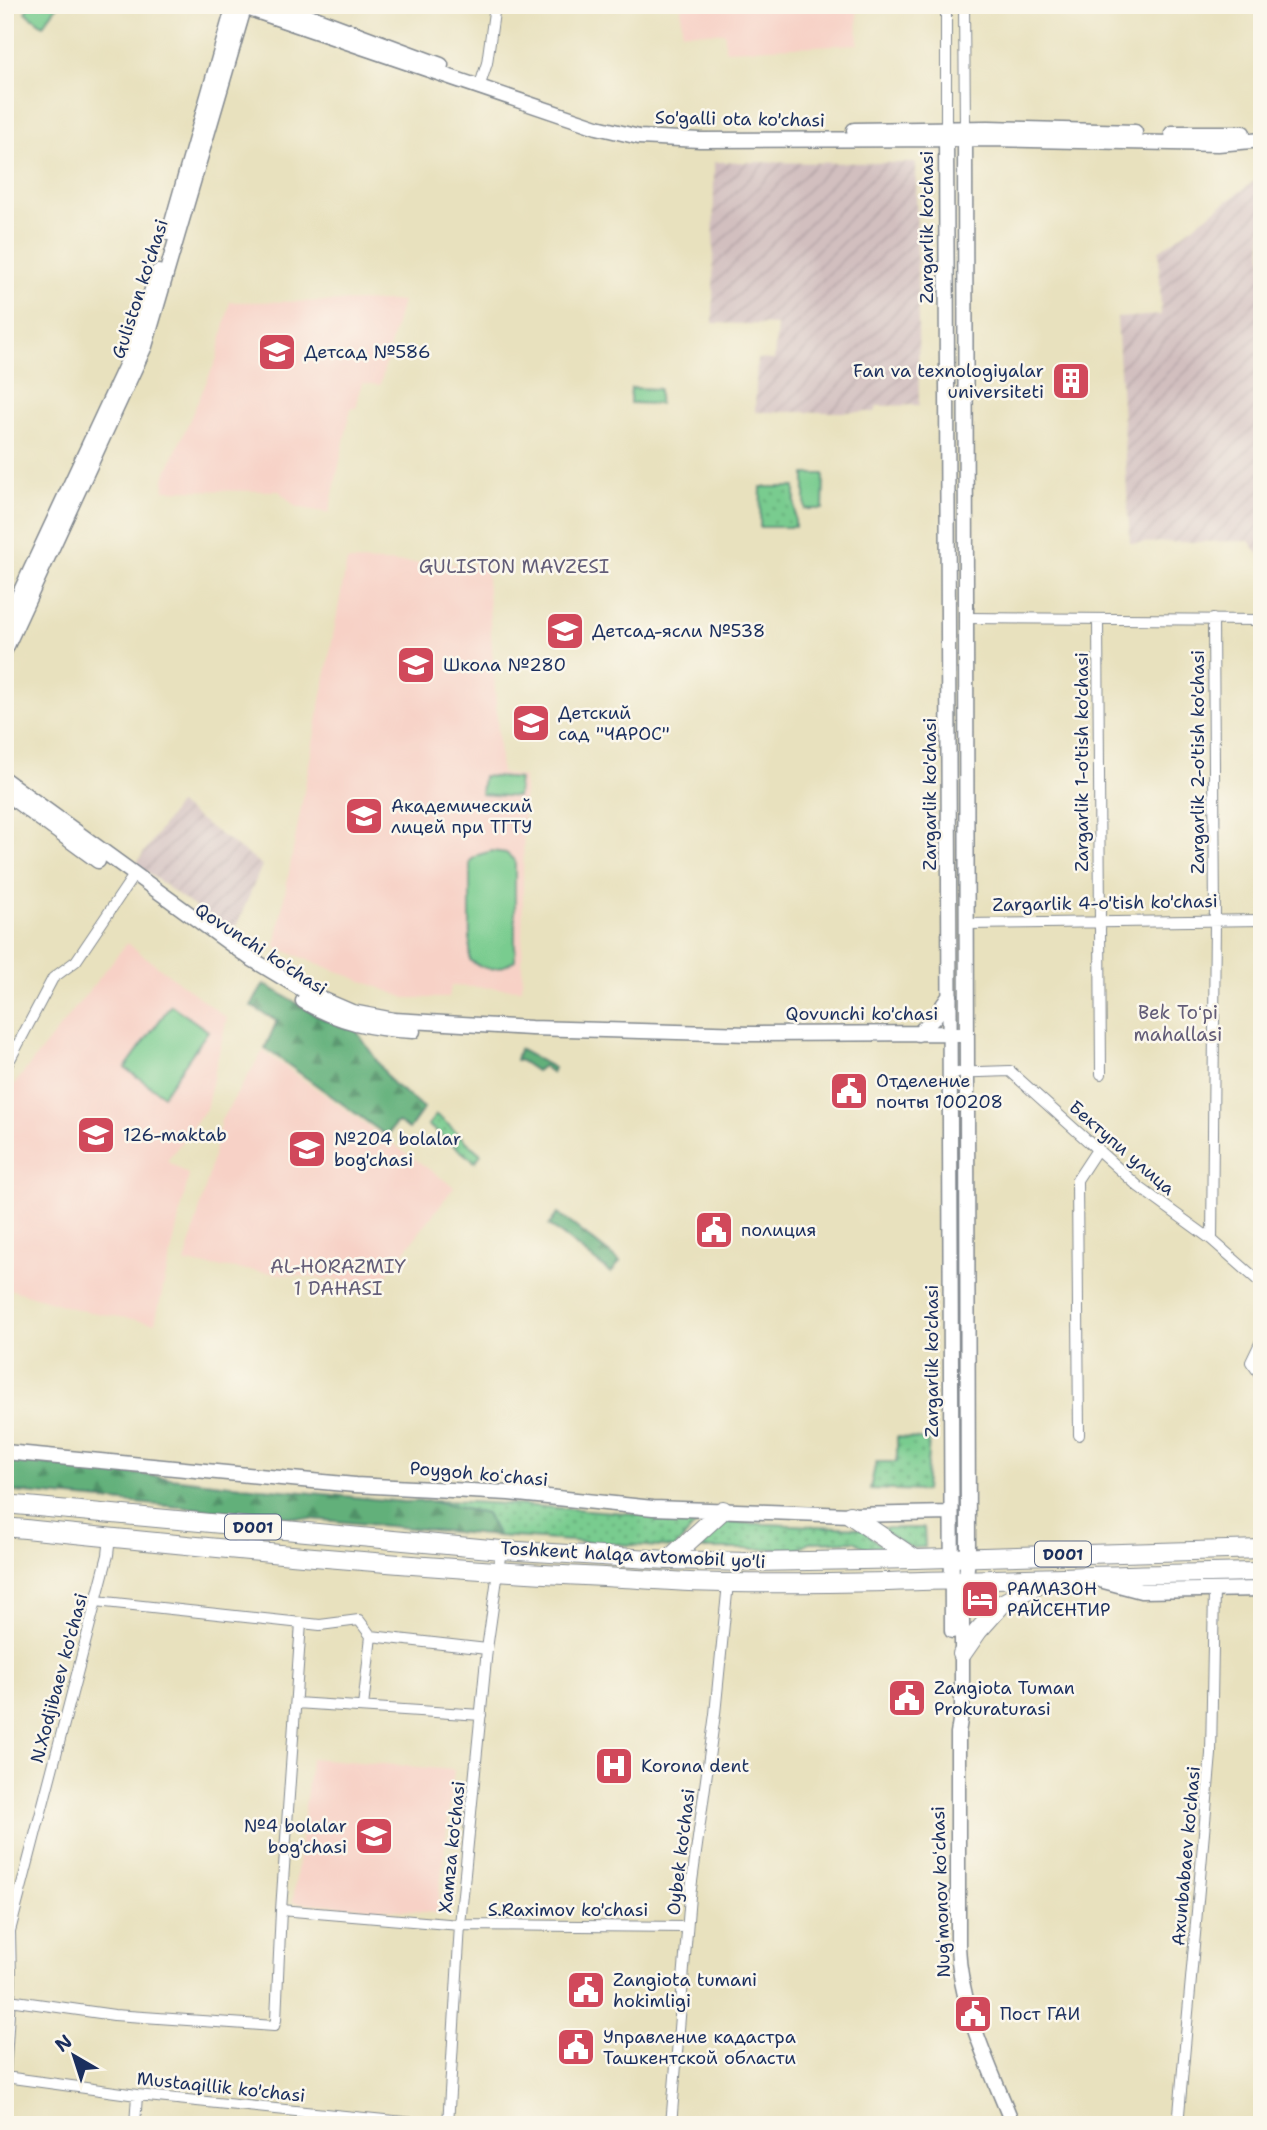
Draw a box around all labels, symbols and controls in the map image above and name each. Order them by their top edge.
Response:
street label: So'galli ota ko'chasi [655,106,825,132]
street label: Zargarlik ko'chasi [915,151,939,303]
street label: Guliston ko'chasi [106,216,174,362]
school or university icon: Детсад №586 [256,331,298,373]
place label: Детсад №586 [304,340,431,364]
place label: Fan va texnologiyalar universiteti [853,359,1044,404]
building icon: Fan va texnologiyalar universiteti [1050,360,1092,402]
district label: GULISTON MAVZESI [419,554,609,579]
school or university icon: Детсад-ясли №538 [544,610,586,652]
place label: Детсад-ясли №538 [592,619,765,643]
school or university icon: Школа №280 [395,644,437,686]
street label: Zargarlik 2-o'tish ko'chasi [1186,650,1210,874]
street label: Zargarlik 1-o'tish ko'chasi [1070,652,1094,872]
place label: Школа №280 [443,653,566,677]
place label: Детский сад "ЧАРОС" [558,701,670,746]
school or university icon: Детский сад "ЧАРОС" [510,702,552,744]
street label: Zargarlik ko'chasi [918,718,942,870]
place label: Академический лицей при ТГТУ [391,794,533,839]
school or university icon: Академический лицей при ТГТУ [343,795,385,837]
street label: Zargarlik 4-o'tish ko'chasi [992,889,1218,917]
street label: Qovunchi ko'chasi [190,897,332,1001]
district label: Bek Toʻpi mahallasi [1134,1000,1222,1047]
street label: Qovunchi ko'chasi [786,1002,938,1026]
place label: Отделение почты 100208 [876,1069,1003,1114]
public building icon: Отделение почты 100208 [828,1070,870,1112]
street label: Бектупи улица [1064,1095,1180,1201]
school or university icon: 126-maktab [75,1114,117,1156]
place label: 126-maktab [123,1123,227,1147]
place label: №204 bolalar bog'chasi [334,1127,461,1172]
school or university icon: №204 bolalar bog'chasi [286,1128,328,1170]
public building icon: полиция [693,1209,735,1251]
place label: полиция [741,1218,816,1242]
district label: AL-HORAZMIY 1 DAHASI [270,1254,406,1301]
street label: Zargarlik ko'chasi [920,1285,944,1437]
street label: Poygoh koʻchasi [409,1456,549,1492]
road number: D001 [225,1514,281,1540]
street label: Toshkent halqa avtomobil yo'li [500,1536,766,1574]
road number: D001 [1035,1542,1091,1566]
place label: РАМАЗОН РАЙСЕНТИР [1007,1577,1110,1622]
hotel icon: РАМАЗОН РАЙСЕНТИР [959,1578,1001,1620]
street label: N.Xodjibaev ko'chasi [25,1590,93,1766]
place label: Zangiota Tuman Prokuraturasi [934,1676,1075,1721]
public building icon: Zangiota Tuman Prokuraturasi [886,1677,928,1719]
hospital icon: Korona dent [593,1745,635,1787]
place label: Korona dent [641,1754,749,1778]
street label: Axunbabaev ko'chasi [1166,1765,1206,1947]
street label: Xamza ko'chasi [433,1780,471,1914]
street label: Oybek ko'chasi [661,1787,701,1917]
street label: Nugʻmonov koʻchasi [926,1806,956,1978]
place label: №4 bolalar bog'chasi [244,1814,347,1859]
school or university icon: №4 bolalar bog'chasi [353,1815,395,1857]
street label: S.Raximov ko'chasi [488,1898,648,1922]
place label: Zangiota tumani hokimligi [613,1968,757,2013]
public building icon: Zangiota tumani hokimligi [565,1969,607,2011]
public building icon: Пост ГАИ [952,1993,994,2035]
place label: Пост ГАИ [1000,2002,1080,2026]
north arrow [38,2022,108,2092]
place label: Управление кадастра Ташкентской области [603,2025,796,2070]
public building icon: Управление кадастра Ташкентской области [555,2026,597,2068]
text: N [50,2029,77,2058]
street label: Mustaqillik ko'chasi [136,2066,306,2108]

